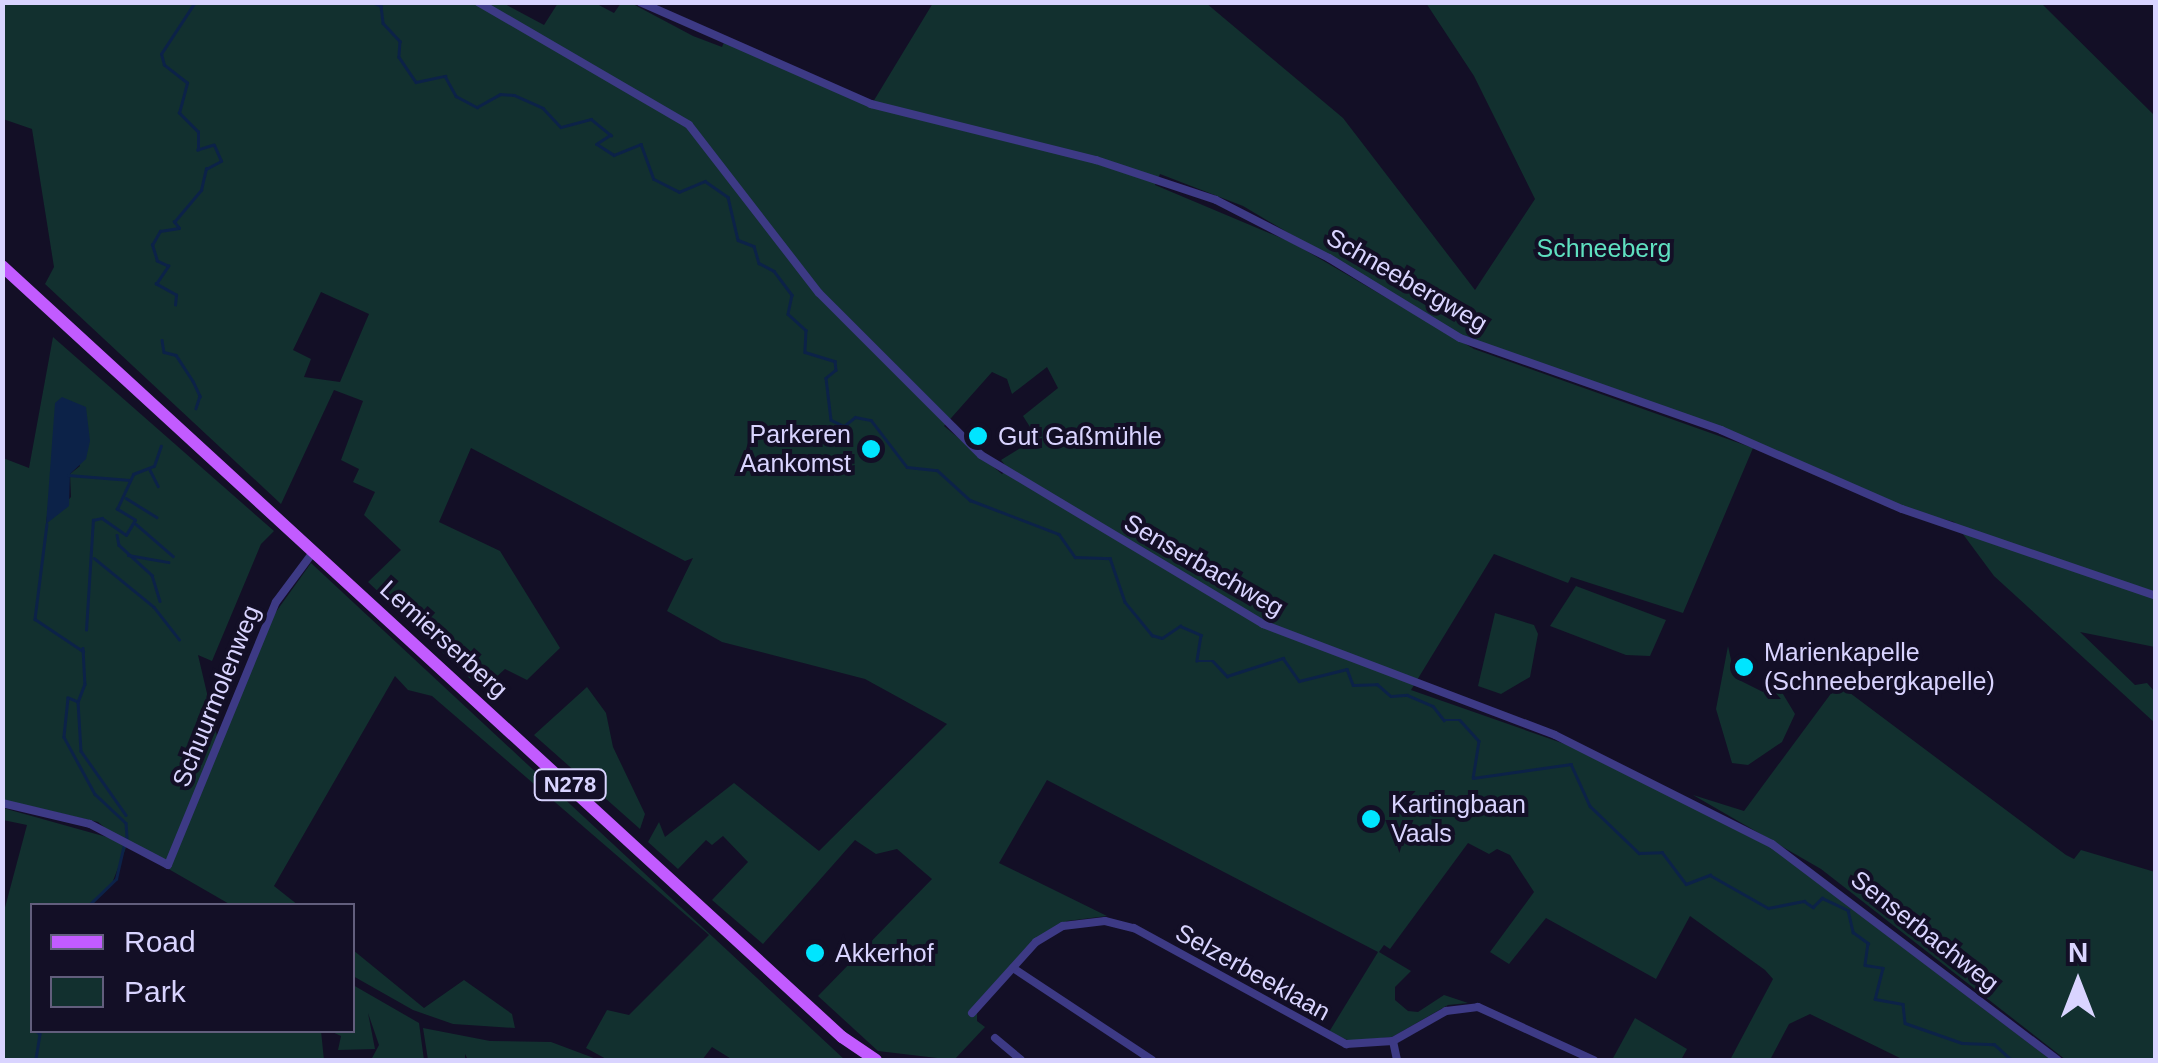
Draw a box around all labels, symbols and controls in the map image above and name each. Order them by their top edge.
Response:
street label: Schneebergweg [1321,222,1493,338]
park label: Schneeberg [1537,233,1671,263]
place label: Parkeren Aankomst [740,420,851,479]
place label: Gut Gaßmühle [998,421,1162,451]
marker: Gut Gaßmühle [967,425,989,447]
marker: Parkeren Aankomst [860,438,882,460]
street label: Senserbachweg [1119,507,1289,623]
street label: Lemierserberg [374,574,514,704]
street label: Schuurmolenweg [166,601,266,791]
place label: Marienkapelle (Schneebergkapelle) [1764,638,1995,697]
marker: Marienkapelle (Schneebergkapelle) [1733,656,1755,678]
road number: N278 [532,768,608,802]
place label: Kartingbaan Vaals [1391,790,1526,849]
marker: Kartingbaan Vaals [1360,808,1382,830]
street label: Senserbachweg [1845,864,2005,998]
legend [30,903,355,1033]
street label: Selzerbeeklaan [1170,917,1336,1027]
text: Road [124,925,196,958]
north arrow [2028,933,2128,1033]
text: N [2068,937,2088,968]
place label: Akkerhof [835,938,934,968]
marker: Akkerhof [804,942,826,964]
text: Park [124,975,186,1008]

